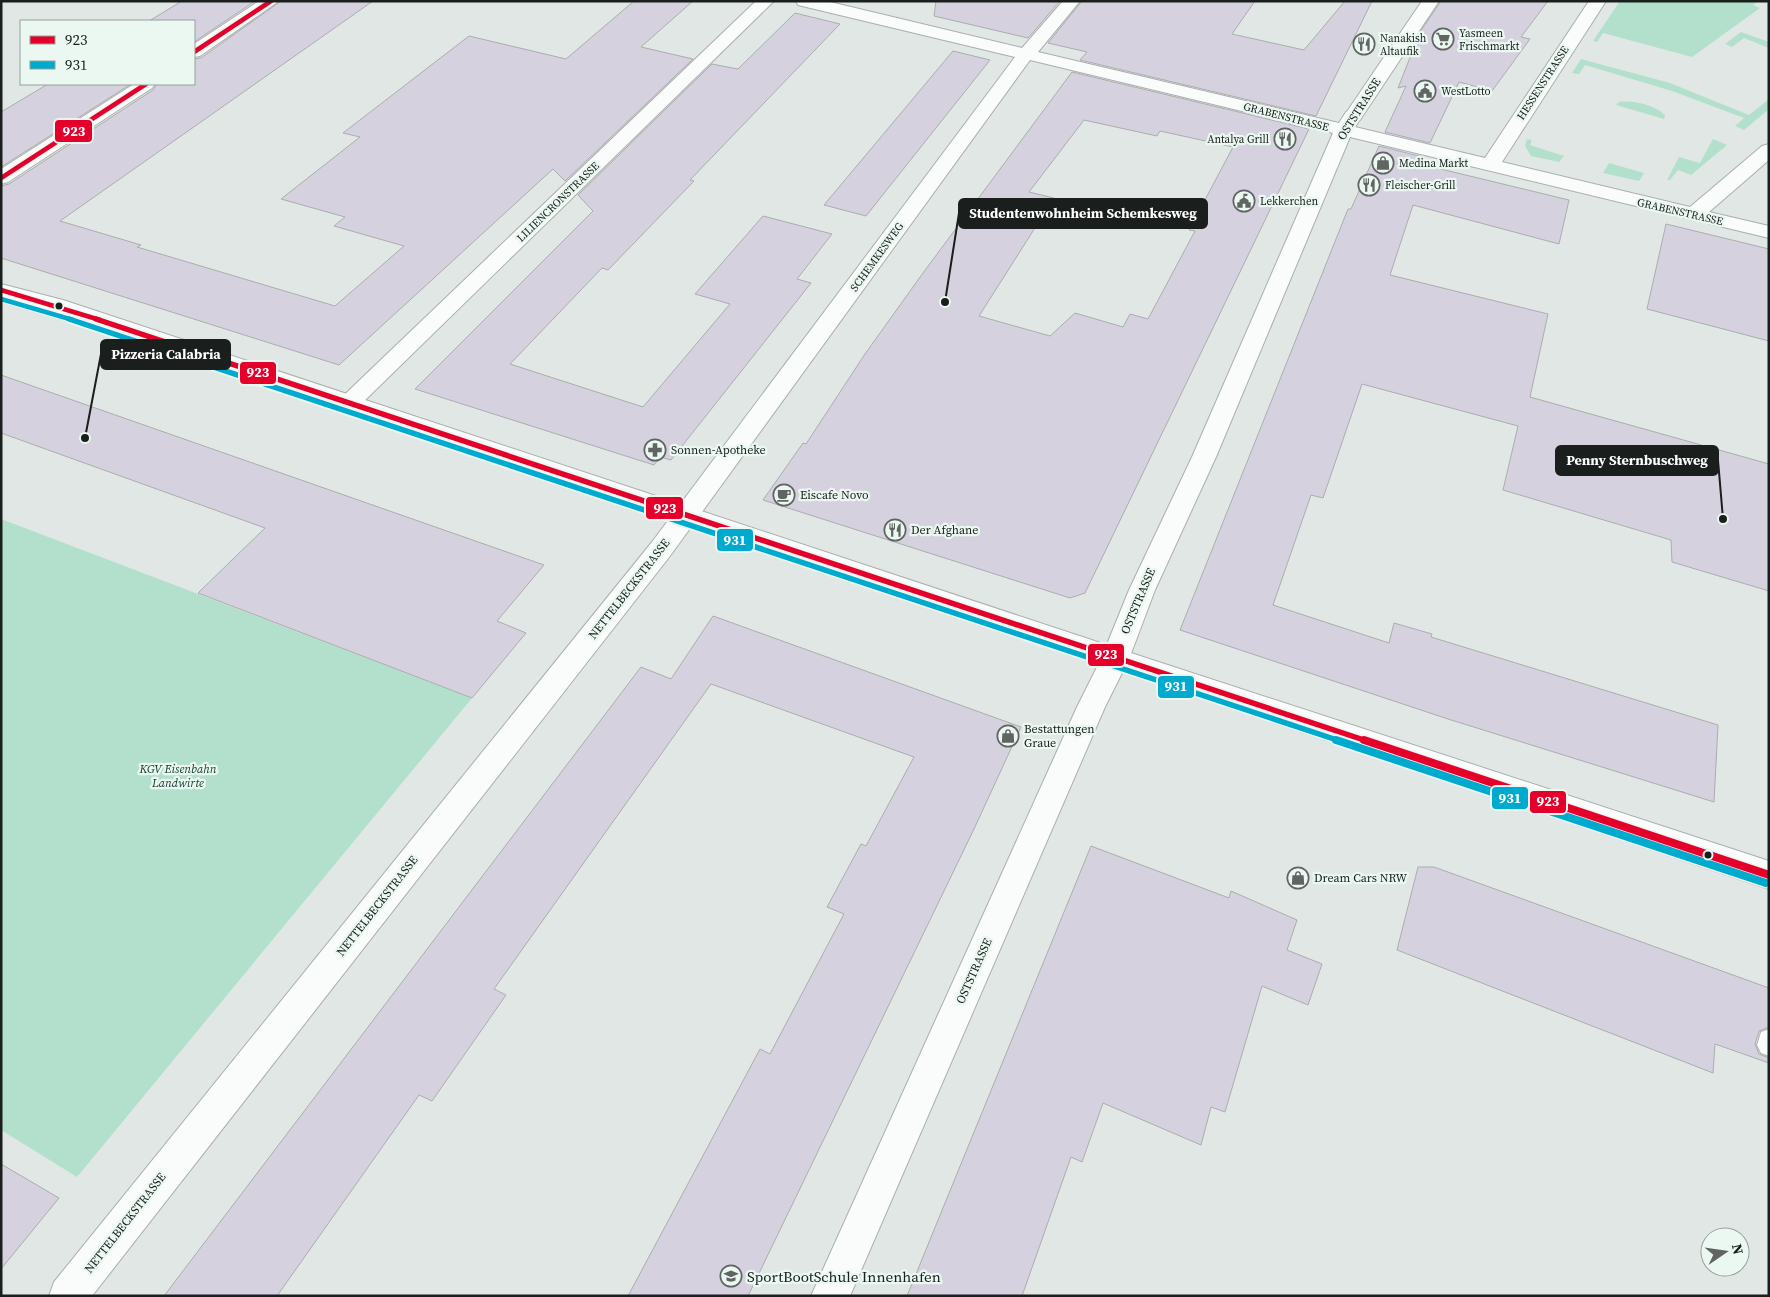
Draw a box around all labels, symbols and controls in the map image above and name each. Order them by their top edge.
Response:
legend [20,20,195,85]
place label: Yasmeen Frischmarkt [1459,26,1520,54]
supermarket icon: Yasmeen Frischmarkt [1431,27,1455,51]
text: 923 [65,29,88,50]
place label: Nanakish Altaufik [1380,31,1427,59]
restaurant icon: Nanakish Altaufik [1352,32,1376,56]
street label: HESSENSTRASSE [1513,43,1573,123]
text: 931 [65,54,88,75]
street label: OSTSTRASSE [1334,75,1384,143]
public building icon: WestLotto [1413,79,1437,103]
place label: WestLotto [1441,84,1491,99]
street label: GRABENSTRASSE [1242,99,1331,135]
line badge: 923 [54,119,93,143]
text: 923 [63,121,86,141]
restaurant icon: Antalya Grill [1273,127,1297,151]
place label: Antalya Grill [1207,132,1269,147]
shop icon: Medina Markt [1371,151,1395,175]
place label: Medina Markt [1399,156,1468,171]
street label: LILIENCRONSTRASSE [514,158,603,245]
restaurant icon: Fleischer-Grill [1357,173,1381,197]
place label: Fleischer-Grill [1385,178,1456,193]
public building icon: Lekkerchen [1232,189,1256,213]
place label: Lekkerchen [1260,194,1318,209]
street label: GRABENSTRASSE [1636,195,1725,229]
callout: Studentenwohnheim Schemkesweg [959,199,1207,228]
text: Studentenwohnheim Schemkesweg [969,203,1197,223]
street label: SCHEMKESWEG [847,219,907,294]
unlabelled marker [54,301,64,311]
callout: Pizzeria Calabria [101,340,230,369]
text: Pizzeria Calabria [111,344,221,364]
line badge: 923 [239,361,277,385]
text: 923 [247,362,270,382]
pharmacy icon: Sonnen-Apotheke [643,438,667,462]
place label: Sonnen-Apotheke [671,442,766,458]
callout: Penny Sternbuschweg [1556,446,1718,475]
text: Penny Sternbuschweg [1566,450,1708,470]
cafe icon: Eiscafe Novo [772,483,796,507]
place label: Eiscafe Novo [800,487,869,503]
line badge: 923 [645,496,684,520]
text: 923 [654,498,677,518]
restaurant icon: Der Afghane [883,518,907,542]
place label: Der Afghane [911,522,978,538]
line badge: 931 [716,528,754,552]
text: 931 [724,530,746,550]
street label: NETTELBECKSTRASSE [585,536,673,642]
street label: OSTSTRASSE [1117,566,1159,636]
line badge: 923 [1087,643,1125,667]
text: 923 [1095,644,1118,664]
line badge: 931 [1157,675,1195,699]
text: 931 [1165,676,1187,696]
place label: Bestattungen Graue [1024,721,1095,751]
shop icon: Bestattungen Graue [996,724,1020,748]
park label: KGV Eisenbahn Landwirte [138,761,217,791]
line badge: 931 [1491,786,1529,810]
text: 931 [1499,788,1521,808]
line badge: 923 [1529,790,1567,814]
text: 923 [1537,791,1560,811]
unlabelled marker [1703,850,1713,860]
street label: NETTELBECKSTRASSE [333,853,421,959]
shop icon: Dream Cars NRW [1286,866,1310,890]
place label: Dream Cars NRW [1314,870,1408,886]
street label: OSTSTRASSE [952,936,996,1006]
street label: NETTELBECKSTRASSE [81,1170,169,1276]
north arrow [1700,1227,1750,1277]
text: N [1727,1242,1749,1256]
school or university icon: SportBootSchule Innenhafen [719,1264,743,1288]
place label: SportBootSchule Innenhafen [747,1266,941,1287]

